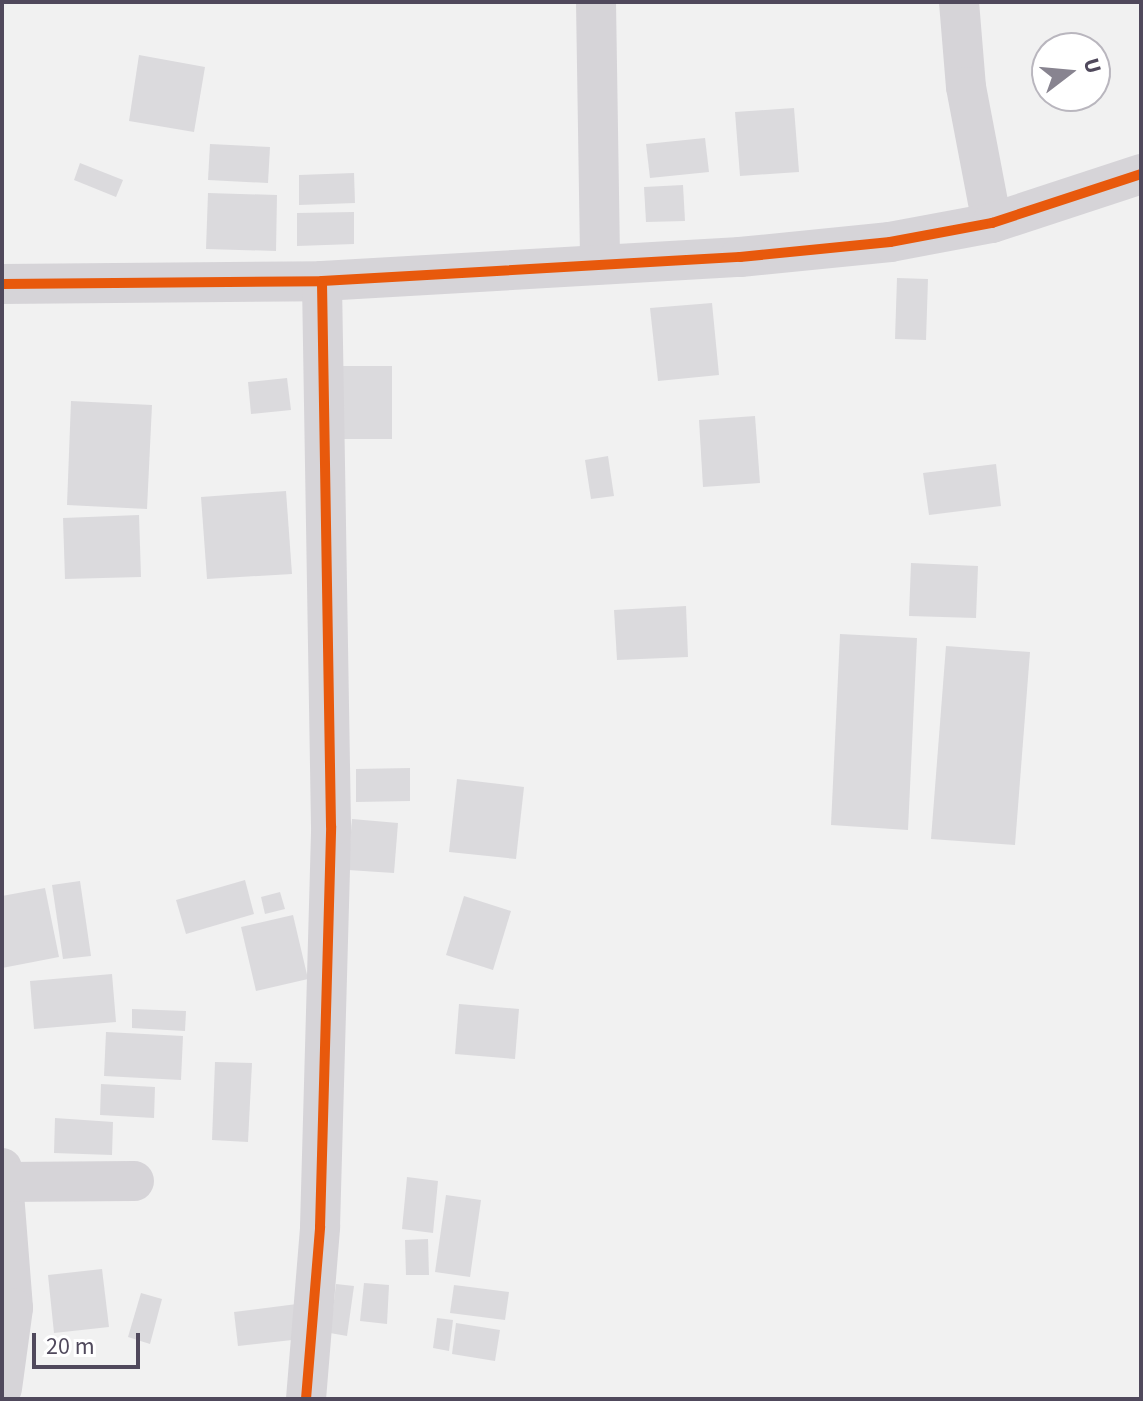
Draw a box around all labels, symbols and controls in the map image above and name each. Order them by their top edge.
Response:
north arrow [1031,32,1111,112]
text: U [1075,54,1110,77]
scale bar [36,1317,144,1367]
text: 20 m [46,1329,95,1364]

